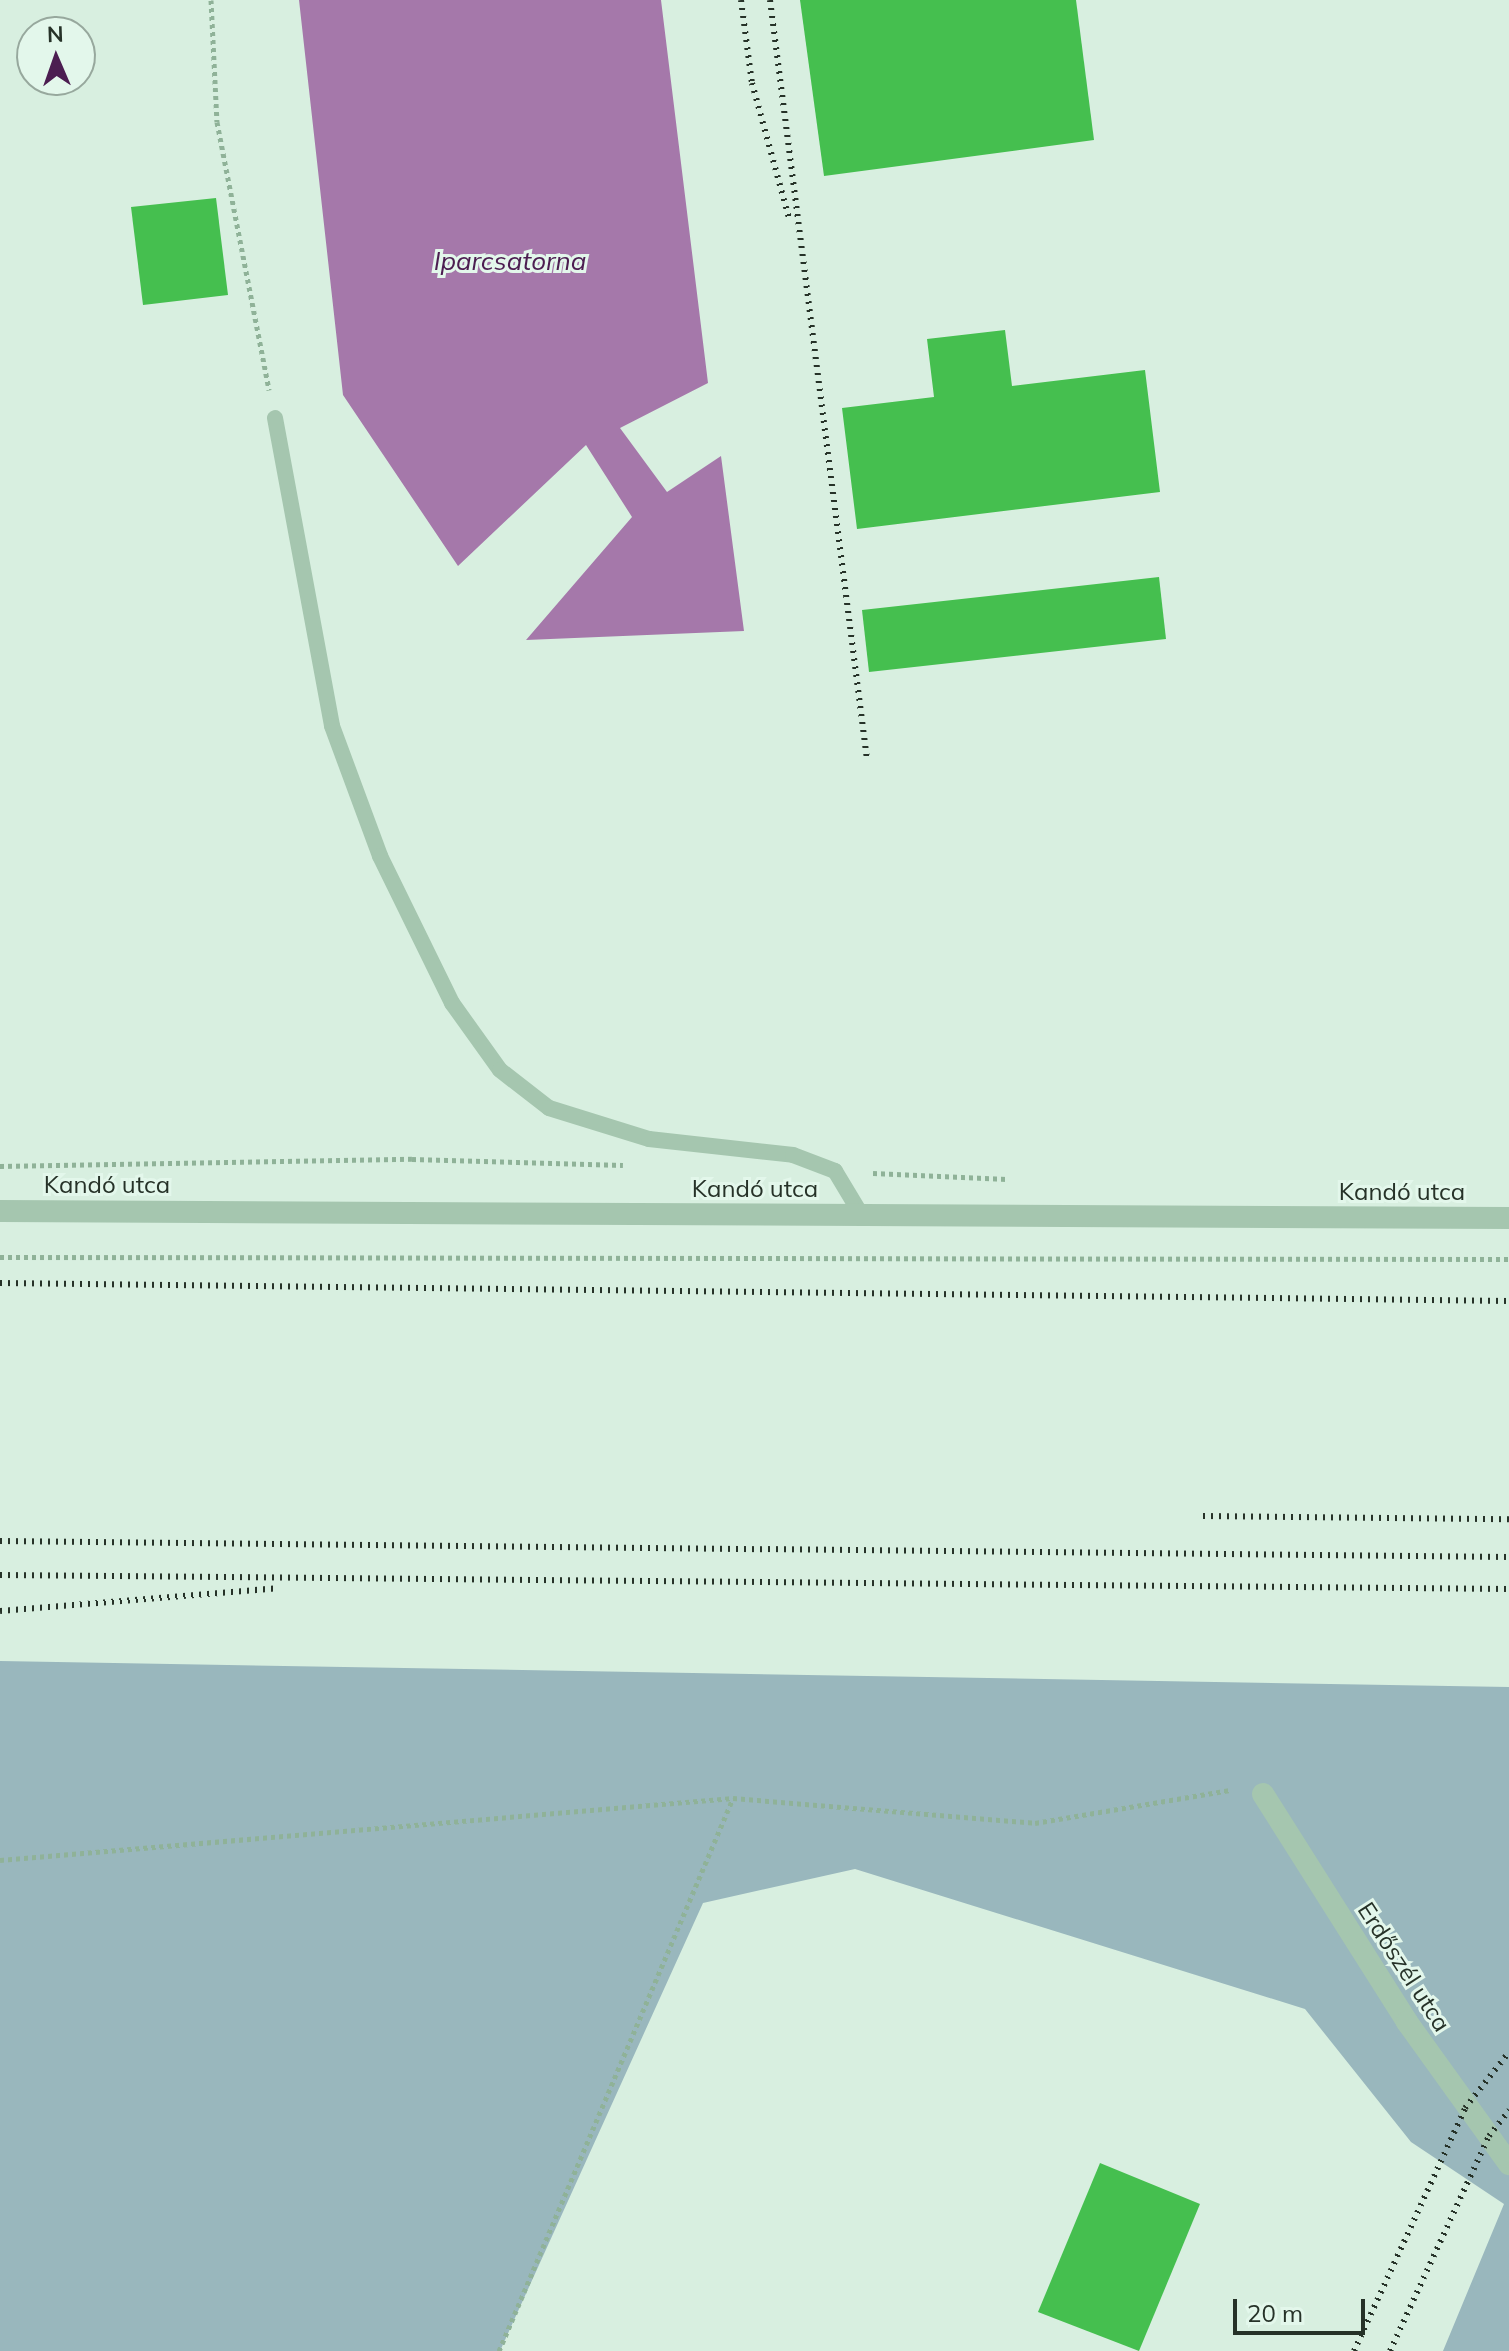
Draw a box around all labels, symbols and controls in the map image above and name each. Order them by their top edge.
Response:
north arrow [16,16,96,96]
text: N [46,20,64,48]
water label: Iparcsatorna [434,245,586,277]
street label: Kandó utca [44,1171,170,1199]
street label: Kandó utca [692,1175,818,1203]
street label: Kandó utca [1339,1178,1465,1206]
street label: Erdőszél utca [1352,1897,1456,2037]
scale bar [1237,2283,1369,2333]
text: 20 m [1247,2298,1303,2328]

